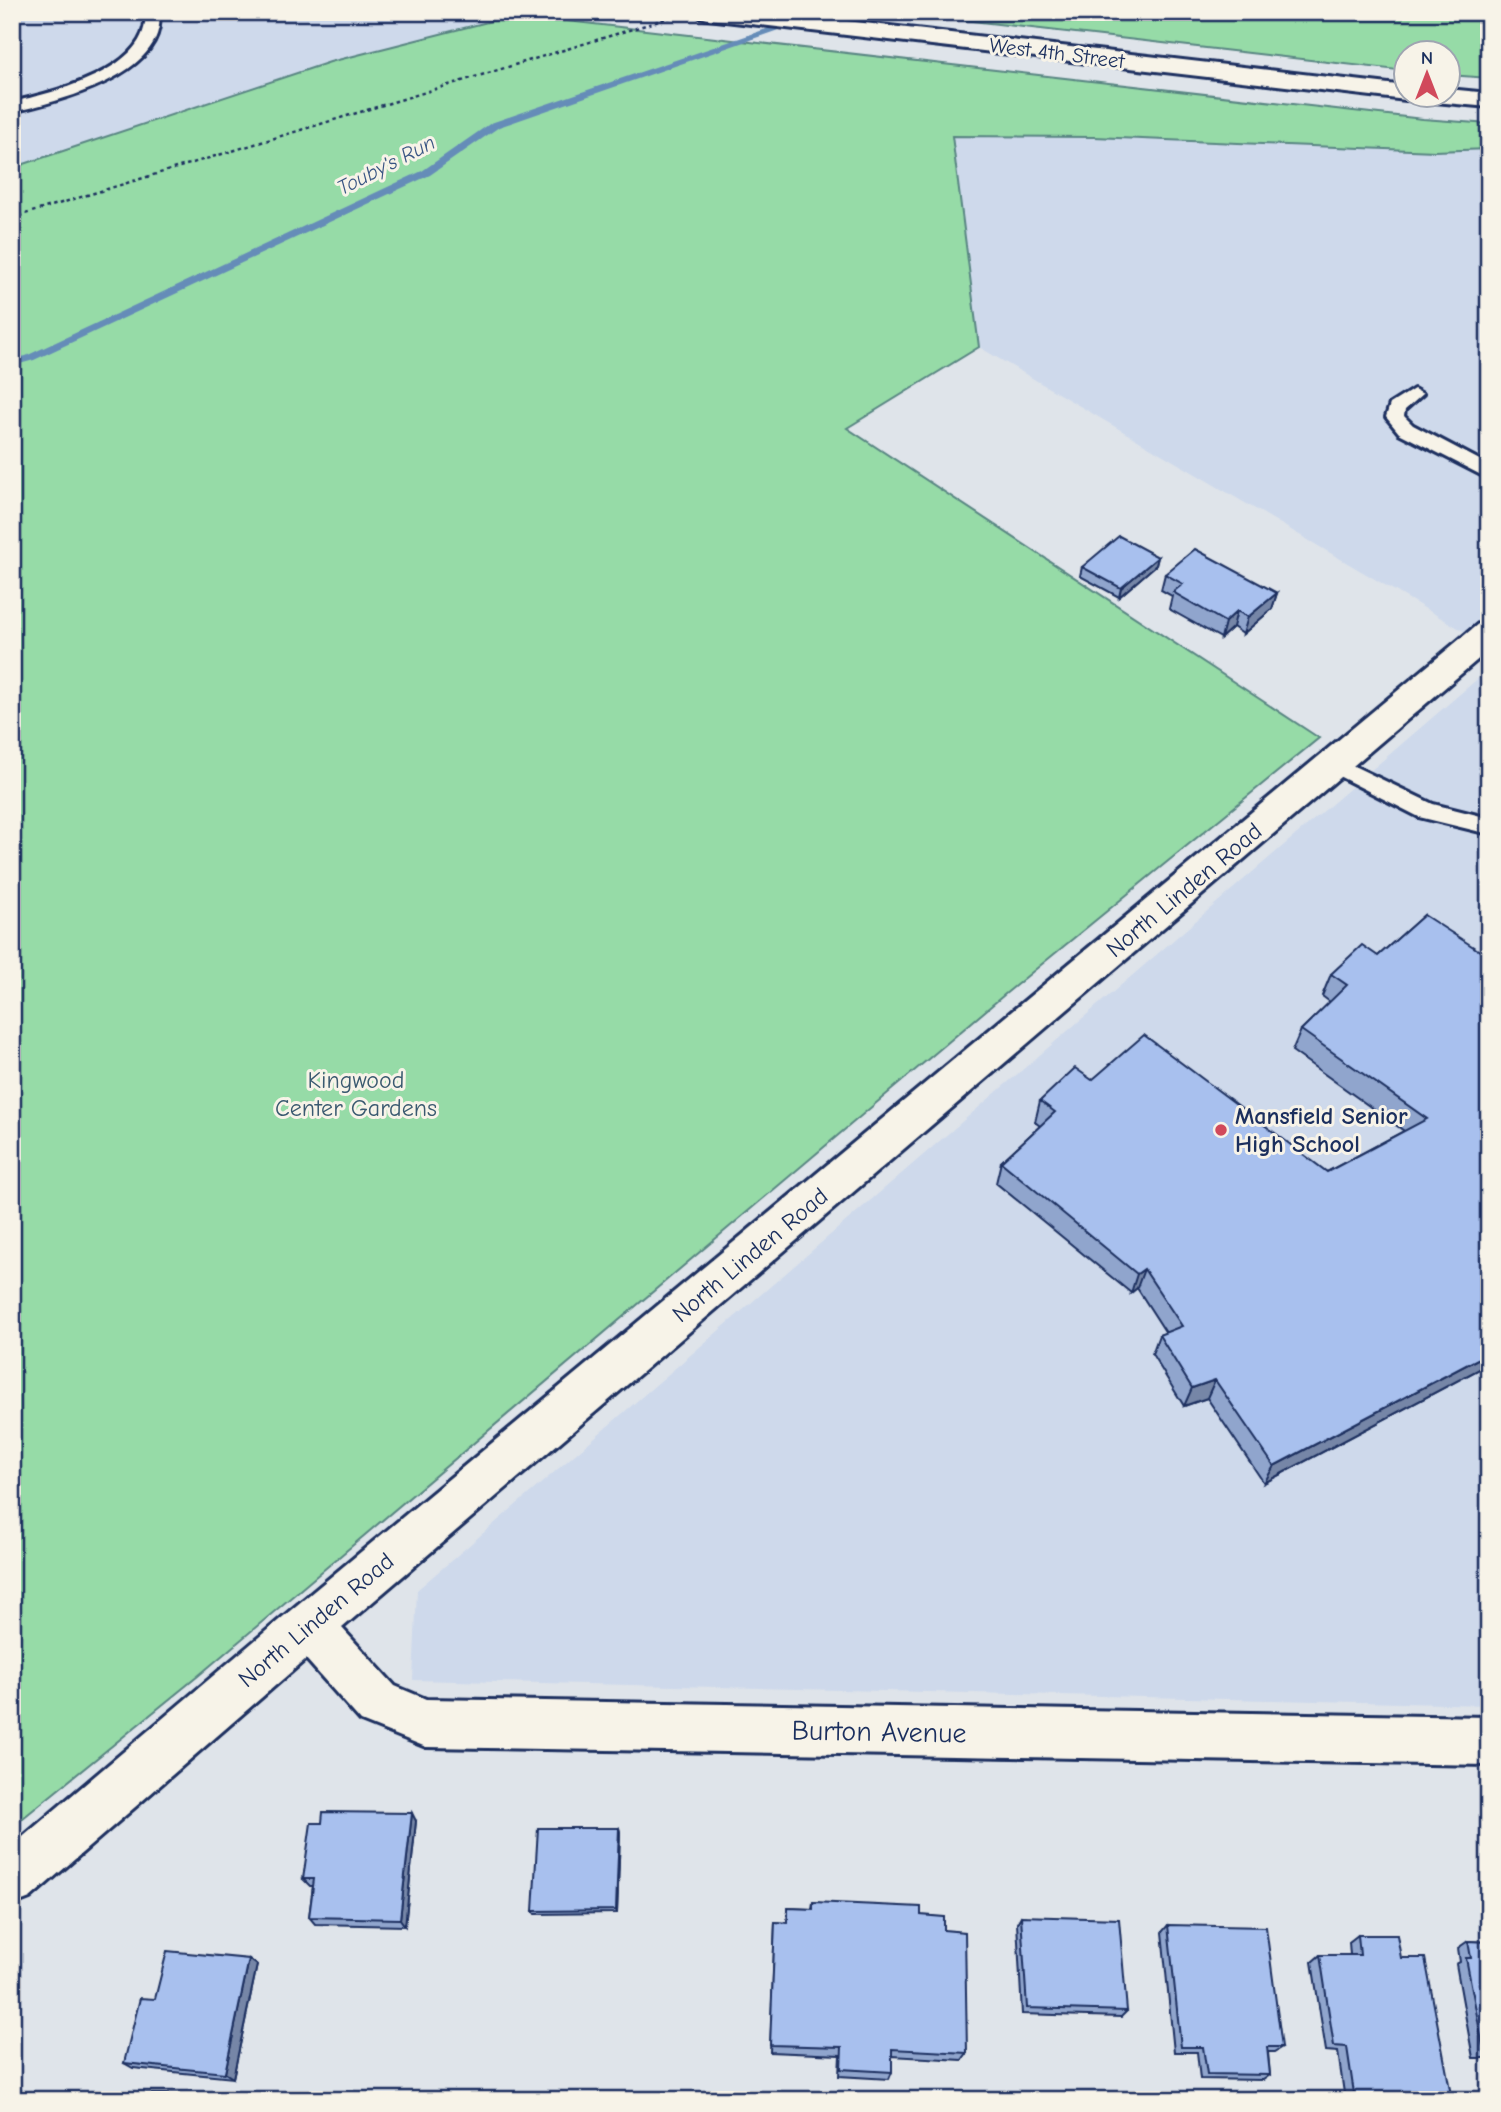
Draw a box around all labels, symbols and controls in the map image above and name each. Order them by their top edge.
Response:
street label: West 4th Street [988,33,1127,73]
north arrow [1392,38,1462,108]
text: N [1421,47,1433,69]
water label: Touby's Run [333,130,439,200]
street label: North Linden Road [1101,817,1267,963]
park label: Kingwood Center Gardens [275,1066,437,1122]
place label: Mansfield Senior High School [1235,1102,1408,1158]
marker: Mansfield Senior High School [1213,1122,1229,1138]
street label: North Linden Road [667,1182,833,1328]
street label: North Linden Road [233,1547,399,1693]
street label: Burton Avenue [791,1714,967,1750]

